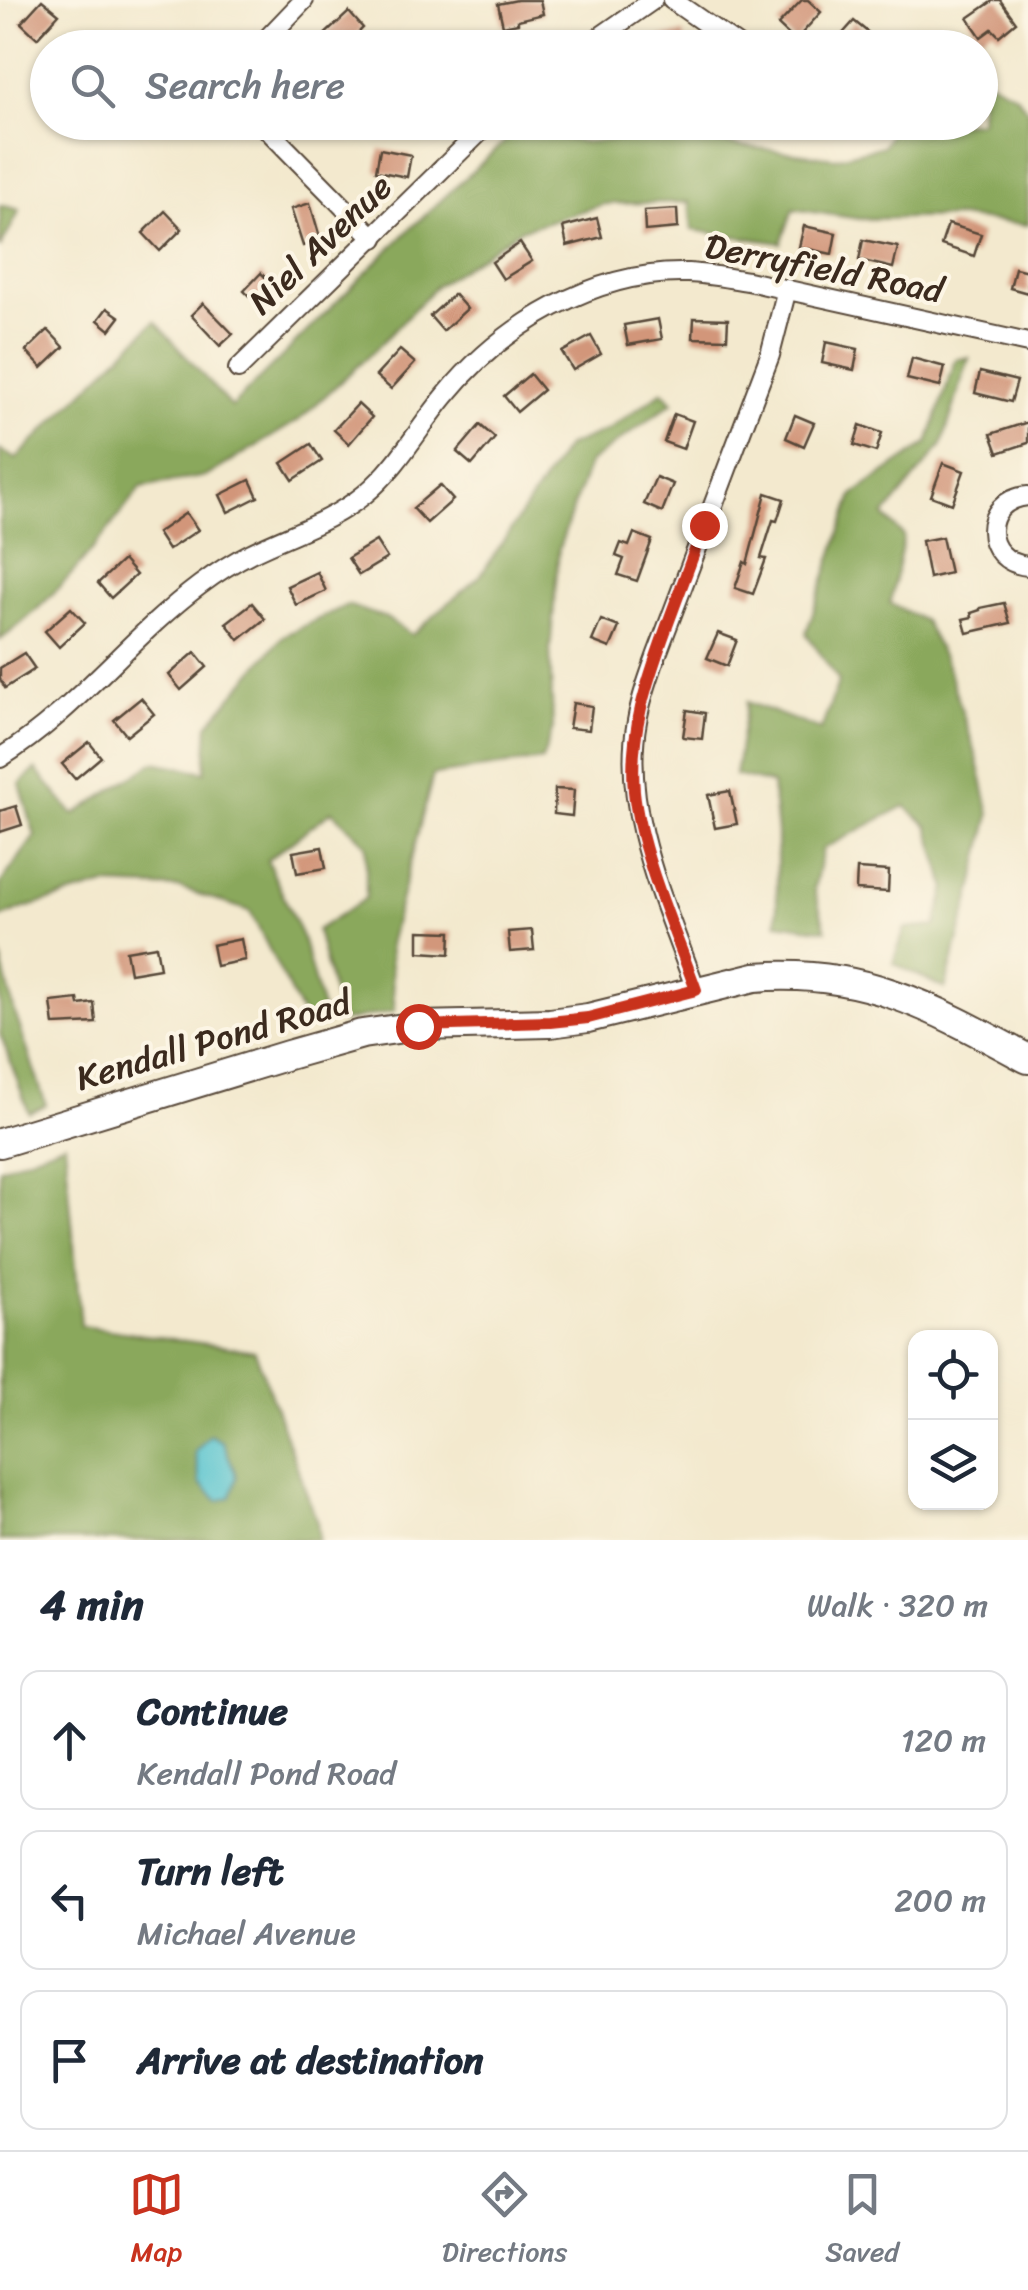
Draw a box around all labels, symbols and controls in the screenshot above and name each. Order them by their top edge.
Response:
search box [30,30,998,140]
text: Search here [145,52,345,119]
icon: search [65,58,120,113]
street label: Niel Avenue [233,158,407,330]
street label: Derryfield Road [700,215,951,322]
route end [682,503,728,549]
street label: Kendall Pond Road [68,970,360,1109]
route start [396,1004,442,1050]
map controls [908,1330,998,1510]
button: locate [908,1330,998,1420]
button: layers [908,1420,998,1510]
text: 4 min [40,1568,144,1642]
text: Walk · 320 m [807,1577,988,1634]
text: Continue [137,1678,288,1745]
text: 120 m [901,1712,986,1769]
icon: ahead [42,1713,97,1768]
text: Kendall Pond Road [137,1745,396,1802]
text: Turn left [137,1838,283,1905]
text: 200 m [894,1872,986,1929]
icon: left [42,1873,97,1928]
text: Michael Avenue [137,1905,356,1962]
text: Arrive at destination [137,2027,484,2094]
icon: arrive [42,2033,97,2088]
tab: Map [129,2167,184,2276]
tab: Directions [442,2167,567,2276]
tab: Saved [825,2167,899,2276]

